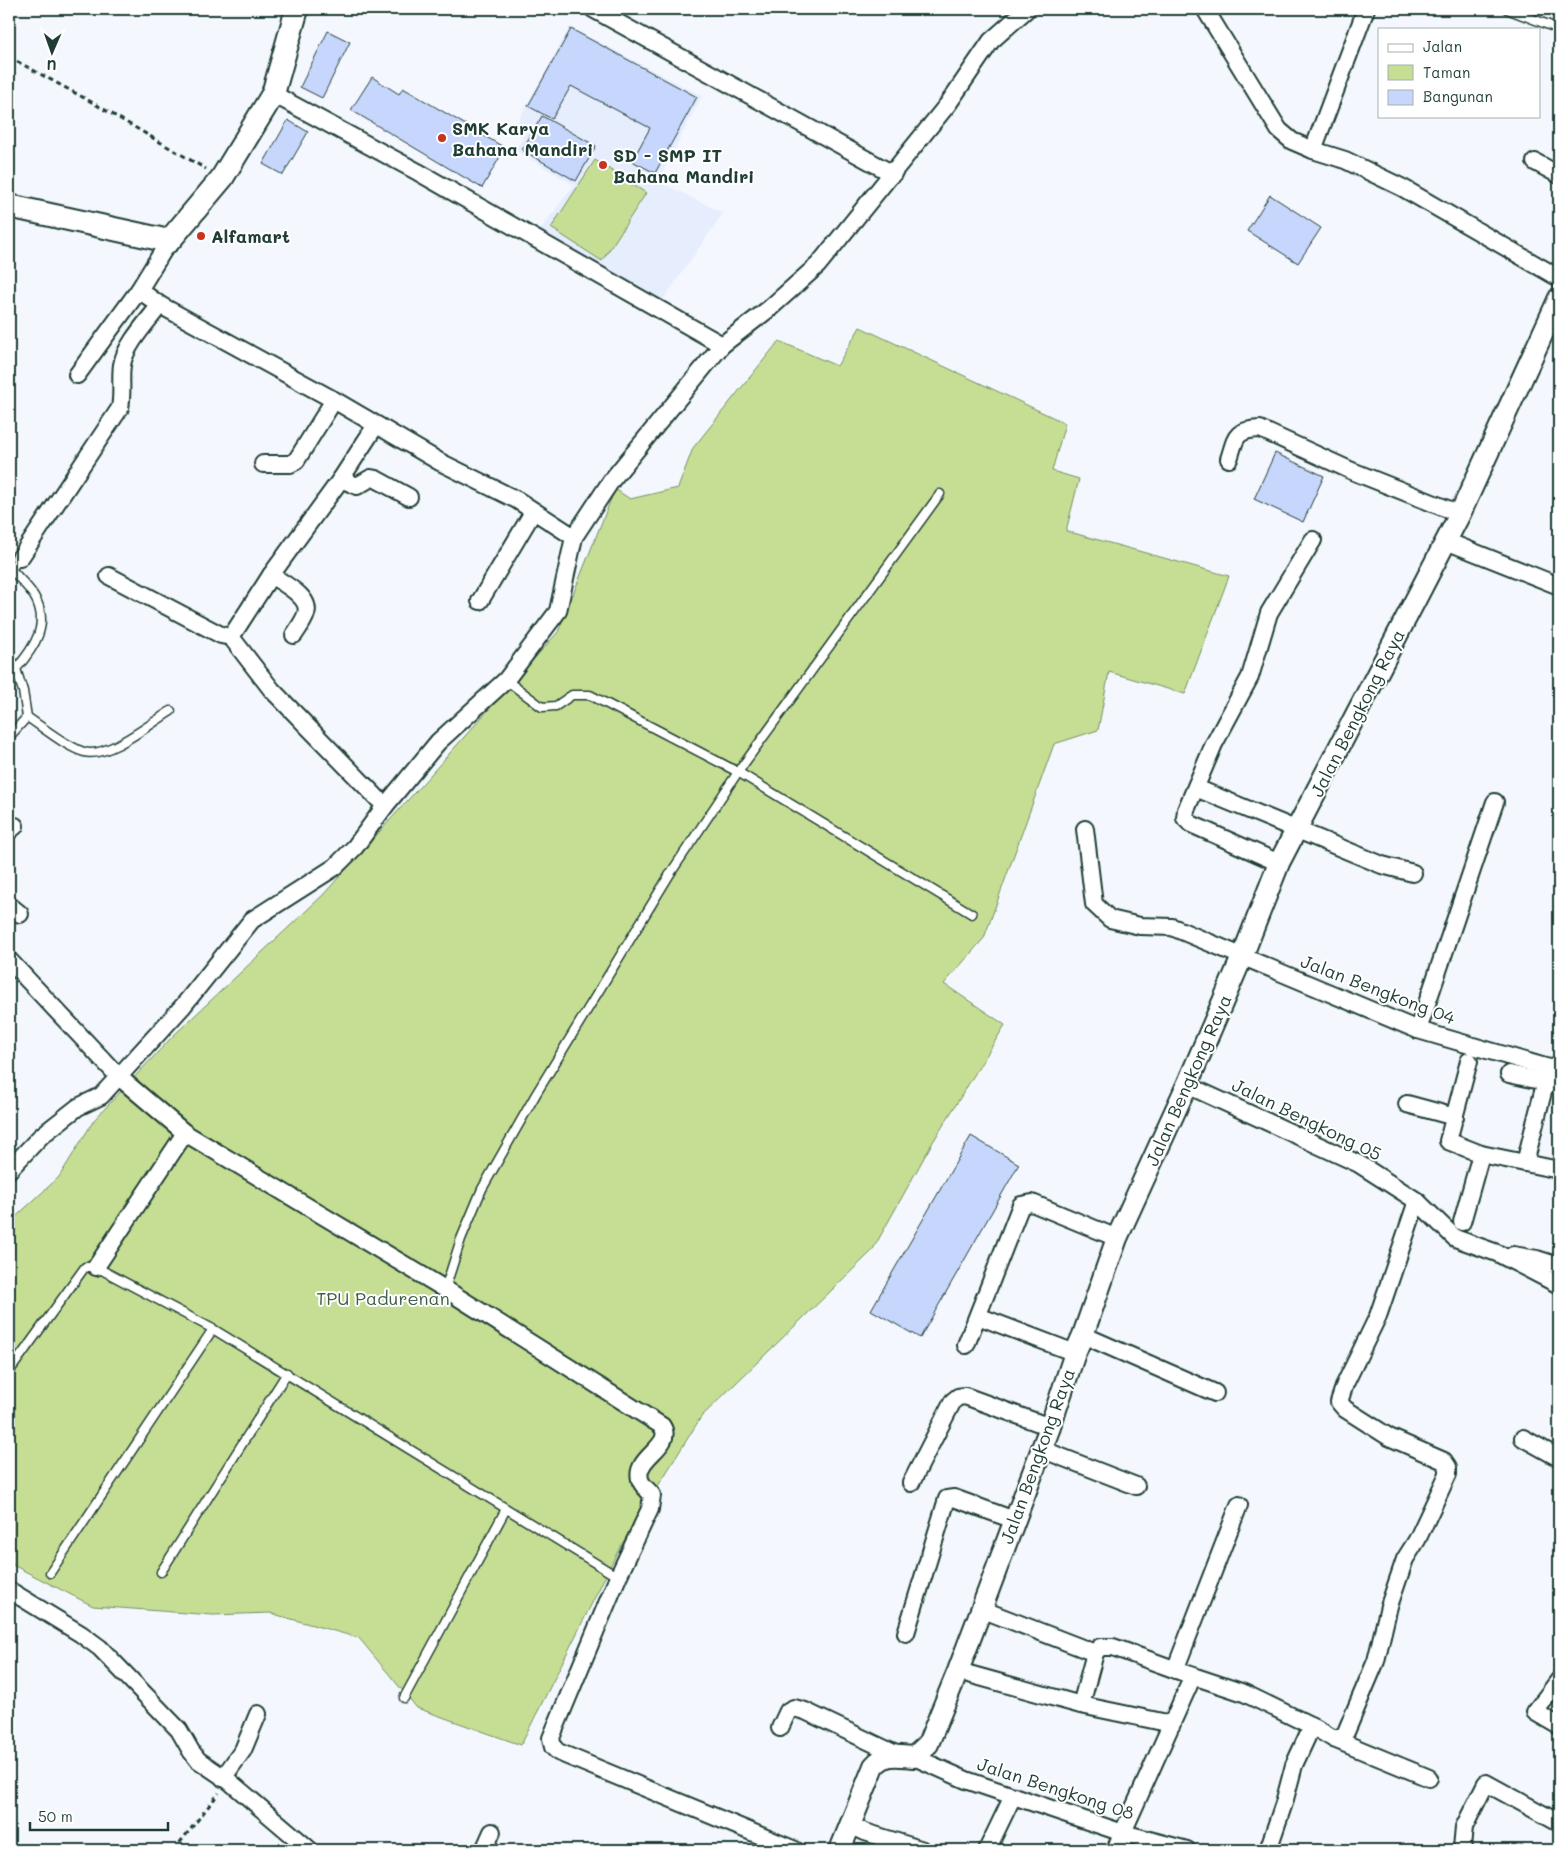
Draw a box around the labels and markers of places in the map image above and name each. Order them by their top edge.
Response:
place label: SMK Karya Bahana Mandiri [452,116,593,161]
marker: SMK Karya Bahana Mandiri [436,132,448,144]
place label: SD - SMP IT Bahana Mandiri [613,143,754,188]
marker: SD - SMP IT Bahana Mandiri [597,159,609,171]
place label: Alfamart [211,224,290,248]
marker: Alfamart [195,230,207,242]

